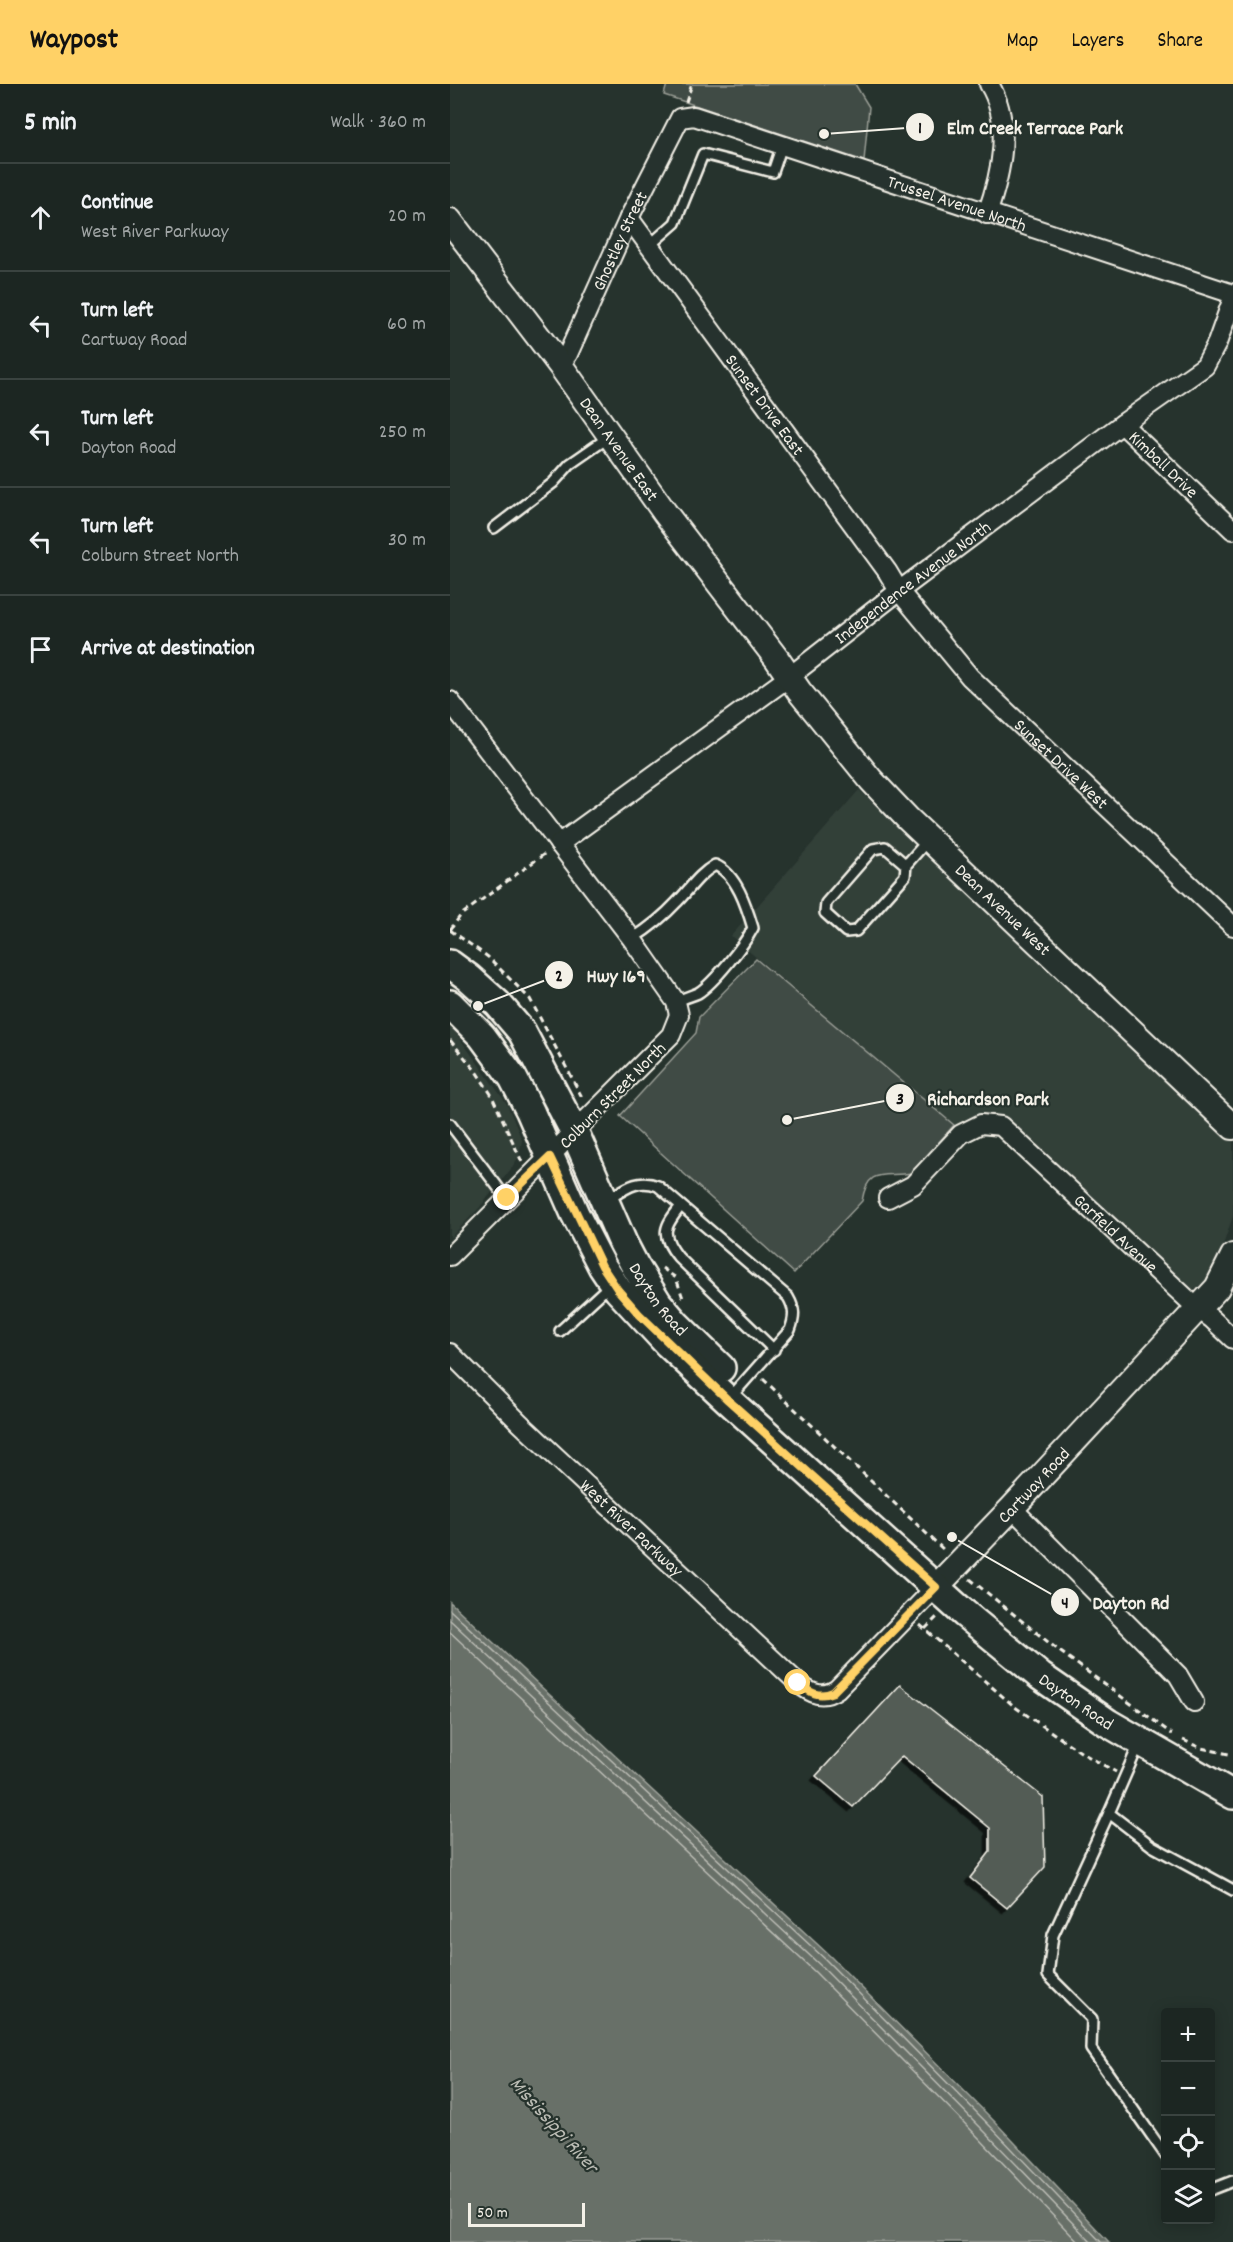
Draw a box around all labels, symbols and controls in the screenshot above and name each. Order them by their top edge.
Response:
text: Waypost [30,22,118,62]
text: Map [1007,27,1038,57]
text: Layers [1071,27,1124,57]
text: Share [1157,27,1203,57]
text: 5 min [24,105,77,142]
callout: Elm Creek Terrace Park [905,108,1135,146]
text: Walk · 360 m [331,109,426,137]
text: Elm Creek Terrace Park [947,116,1123,144]
text: 1 [918,117,922,142]
street label: Trussel Avenue North [883,171,1029,240]
street label: Ghostley Street [588,187,656,295]
text: Continue [81,188,153,219]
icon: ahead [24,201,57,234]
text: 20 m [388,203,426,231]
text: West River Parkway [81,219,229,247]
text: Turn left [81,296,153,327]
icon: left [24,309,57,342]
text: 60 m [387,311,426,339]
text: Cartway Road [81,327,187,355]
street label: Sunset Drive East [718,350,809,462]
street label: Dean Avenue East [572,393,663,508]
text: Turn left [81,404,153,435]
icon: left [24,417,57,450]
text: 250 m [379,419,426,447]
street label: Kimball Drive [1122,427,1203,505]
text: Dayton Road [81,435,176,463]
text: Turn left [81,512,153,543]
street label: Independence Avenue North [830,516,997,652]
icon: left [24,525,57,558]
text: 30 m [388,527,426,555]
text: Colburn Street North [81,543,239,571]
icon: arrive [24,633,57,666]
text: Arrive at destination [81,634,255,665]
street label: Sunset Drive West [1007,714,1113,817]
street label: Dean Avenue West [948,859,1055,963]
callout: Hwy 169 [544,956,657,994]
text: Hwy 169 [586,964,646,992]
text: 2 [555,965,563,990]
street label: Colburn Street North [555,1038,673,1156]
callout: Richardson Park [885,1079,1061,1117]
text: Richardson Park [927,1087,1049,1115]
text: 3 [896,1088,904,1113]
route end [493,1184,519,1210]
street label: Garfield Avenue [1067,1189,1162,1280]
street label: Dayton Road [621,1259,692,1343]
street label: Cartway Road [993,1443,1077,1530]
street label: West River Parkway [573,1475,688,1584]
callout: Dayton Rd [1050,1583,1181,1621]
text: Dayton Rd [1092,1591,1170,1619]
text: 4 [1061,1592,1069,1617]
route start [784,1669,810,1695]
street label: Dayton Road [1033,1669,1117,1738]
map controls [1161,2008,1215,2224]
button: + [1161,2008,1215,2062]
button: − [1161,2062,1215,2116]
water label: Mississippi River [502,2072,605,2182]
button: locate [1161,2116,1215,2170]
button: layers [1161,2170,1215,2224]
scale bar [468,2200,585,2228]
text: 50 m [477,2202,508,2225]

